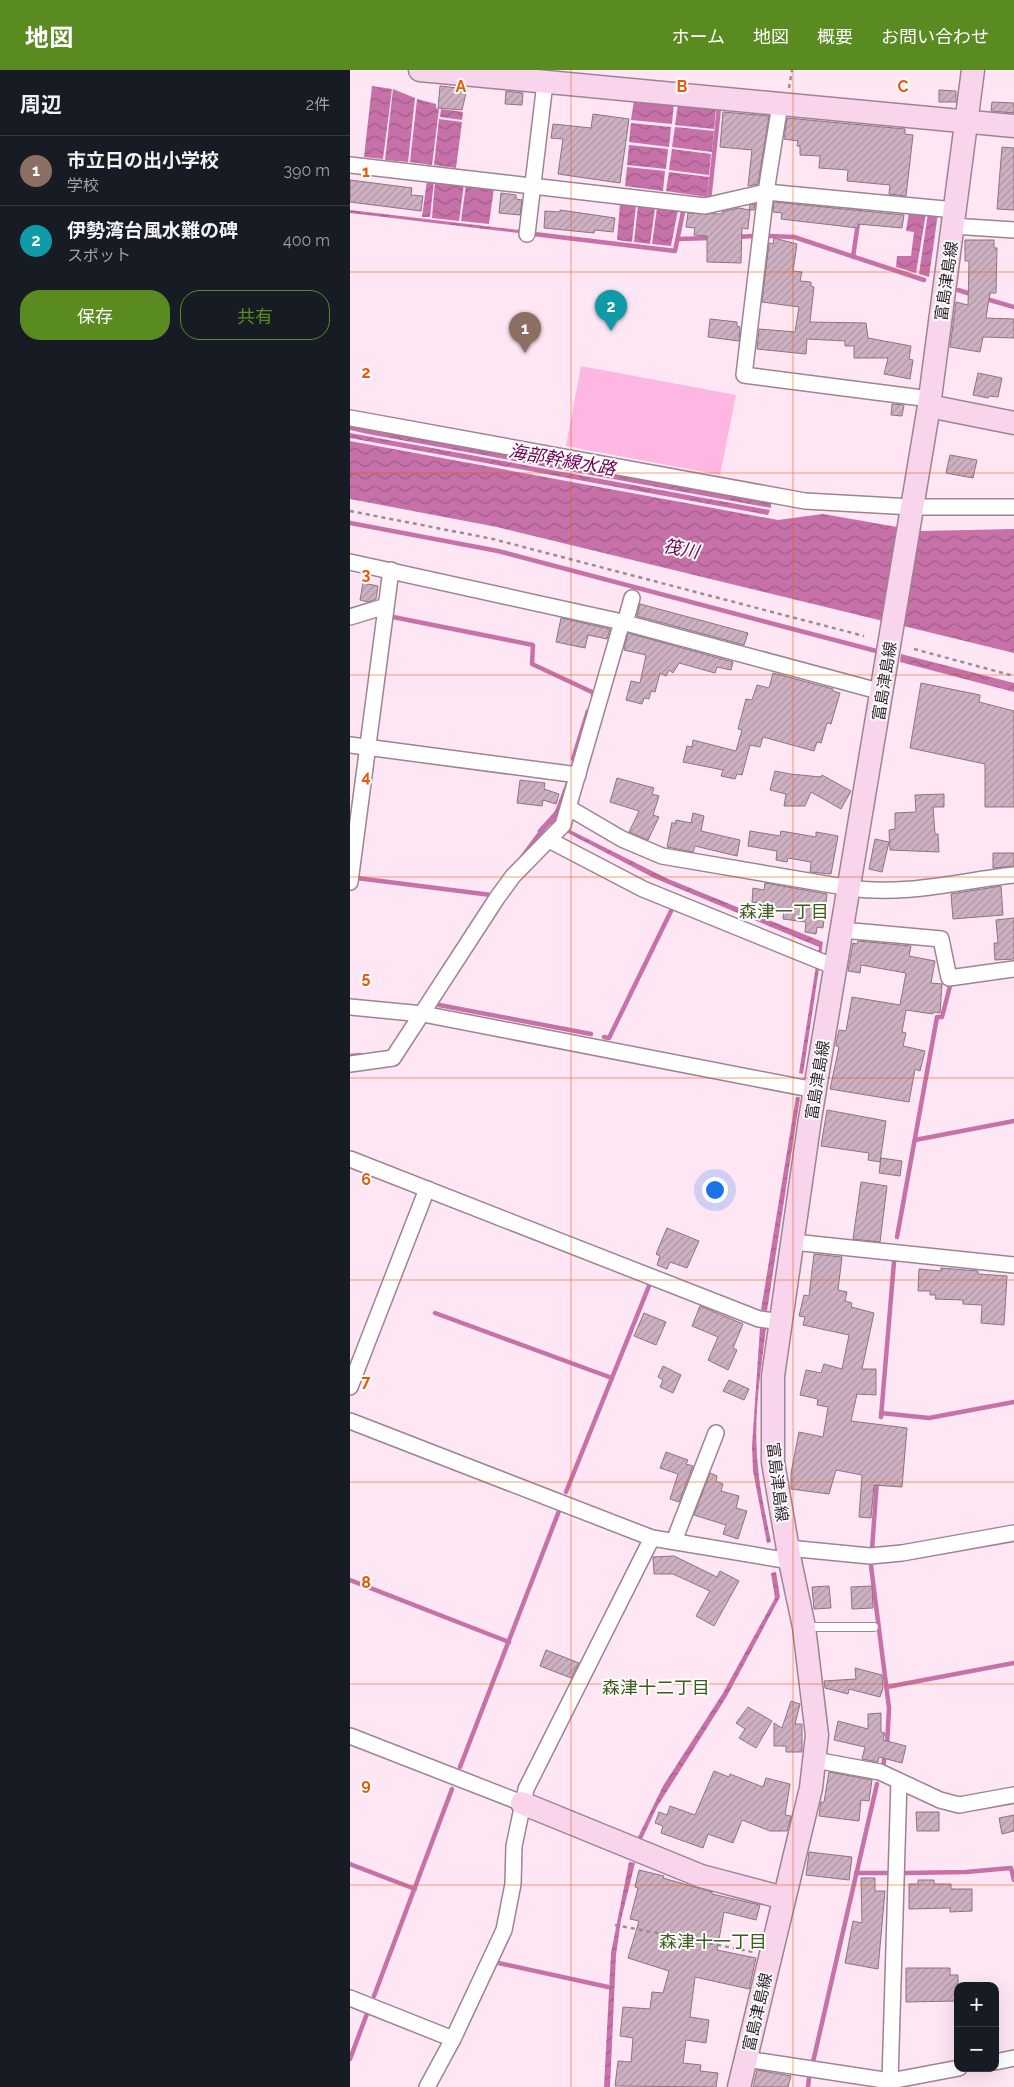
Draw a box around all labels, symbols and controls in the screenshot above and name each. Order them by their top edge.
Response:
text: 地図 [25,23,73,52]
text: ホーム [672,26,725,47]
text: 地図 [753,26,789,47]
text: 概要 [817,26,853,47]
text: お問い合わせ [881,26,989,47]
text: A [456,77,467,96]
text: B [677,77,688,96]
text: C [898,77,909,96]
text: 周辺 [20,92,62,117]
text: 2件 [306,95,330,114]
text: 市立日の出小学校 [67,149,219,171]
text: 1 [32,161,40,180]
text: 390 m [284,161,330,180]
text: 1 [362,162,370,181]
text: 学校 [67,176,99,195]
text: 伊勢湾台風水難の碑 [67,219,238,241]
text: 2 [31,231,41,250]
text: 400 m [283,231,330,250]
street label: 富島津島線 [932,240,961,322]
text: スポット [67,246,131,265]
button: 保存 [20,290,170,340]
button: 共有 [180,290,330,340]
pin: 2 [595,290,627,331]
pin: 1 [509,312,541,353]
text: 2 [361,363,371,382]
water label: 海部幹線水路 [507,440,619,480]
water label: 筏川 [661,535,703,563]
text: 3 [362,565,371,584]
street label: 富島津島線 [869,640,900,722]
text: 4 [361,767,371,786]
district label: 森津一丁目 [739,901,829,922]
text: 5 [362,968,371,987]
street label: 富島津島線 [802,1039,833,1121]
text: 6 [361,1170,371,1189]
your location [702,1177,728,1203]
text: 7 [362,1372,371,1391]
street label: 富島津島線 [763,1441,792,1523]
text: 8 [361,1573,371,1592]
district label: 森津十二丁目 [602,1677,710,1698]
text: 9 [361,1775,371,1794]
district label: 森津十一丁目 [659,1931,767,1952]
street label: 富島津島線 [739,1971,776,2053]
map controls [954,1982,999,2072]
button: + [954,1982,999,2027]
button: − [954,2027,999,2072]

